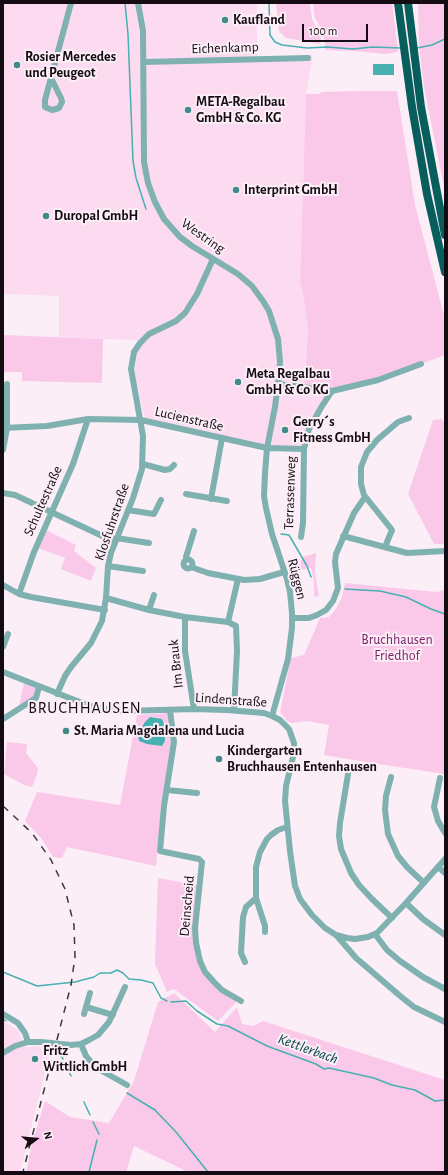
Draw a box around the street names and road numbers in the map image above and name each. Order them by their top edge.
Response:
street label: Eichenkamp [191,38,259,58]
street label: Westring [178,215,228,257]
street label: Lucienstraße [153,403,225,435]
street label: Terrassenweg [280,456,300,530]
street label: Schultestraße [20,463,66,539]
street label: Klosfuhrstraße [91,481,133,563]
street label: Rüggen [284,557,310,601]
street label: Im Brauk [165,639,187,689]
street label: Lindenstraße [194,689,268,711]
street label: Deinscheid [176,875,198,937]

